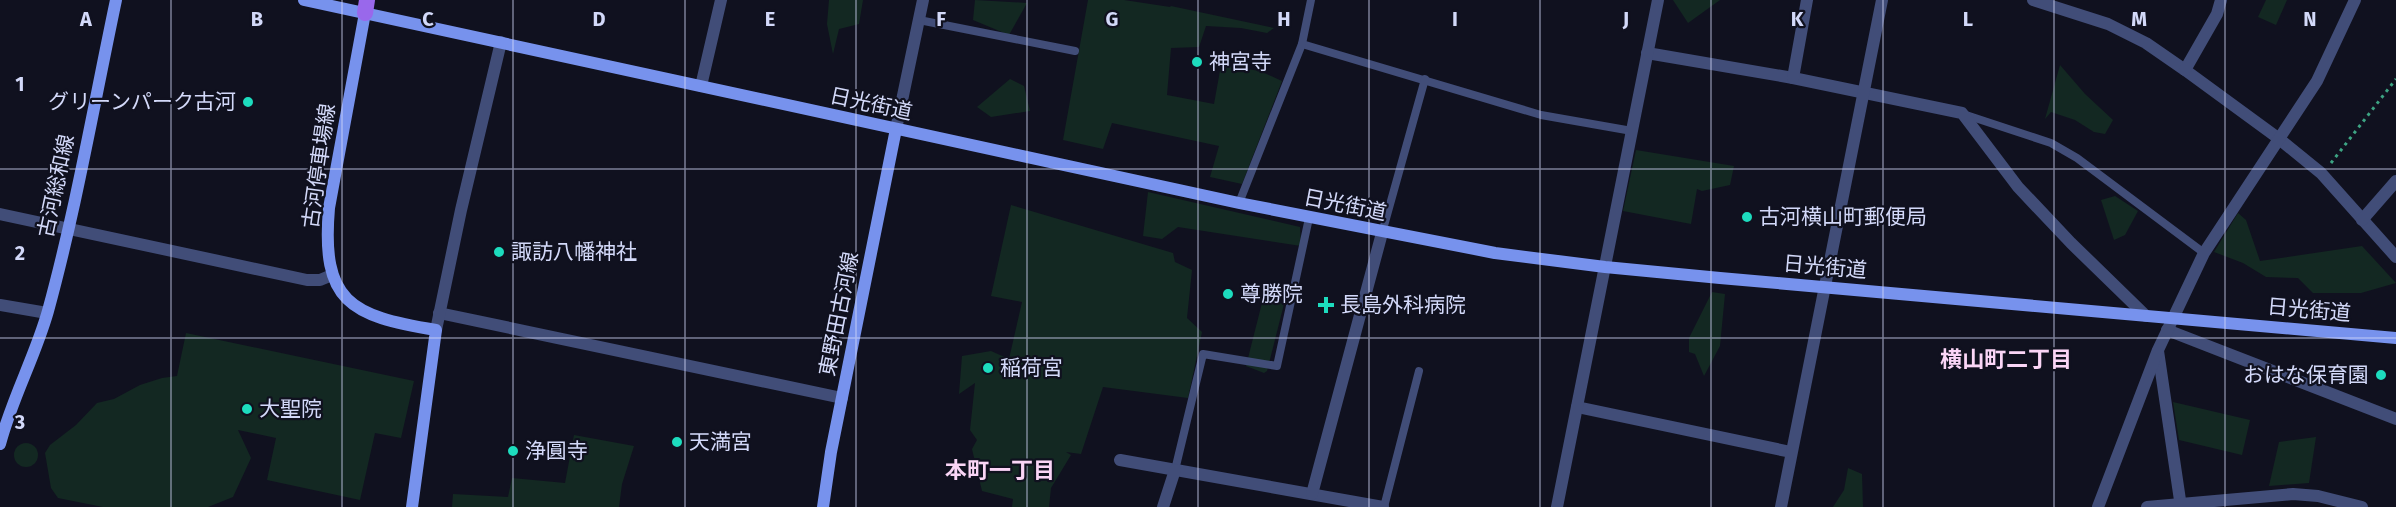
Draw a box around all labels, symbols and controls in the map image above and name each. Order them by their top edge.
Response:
text: A [79,7,93,31]
text: B [251,7,263,31]
text: C [422,7,434,31]
text: D [592,7,606,31]
text: E [765,7,775,31]
text: F [936,7,946,31]
text: G [1106,7,1118,31]
text: H [1277,7,1291,31]
text: I [1452,7,1458,31]
text: J [1622,7,1629,31]
text: K [1791,7,1804,31]
text: L [1963,7,1973,31]
text: M [2131,7,2147,31]
text: N [2303,7,2317,31]
place label: 神宮寺 [1209,49,1272,75]
marker: 神宮寺 [1190,55,1204,69]
text: 1 [15,72,25,96]
street label: 日光街道 [827,83,915,125]
place label: グリーンパーク古河 [48,89,236,115]
marker: グリーンパーク古河 [241,95,255,109]
street label: 古河停車場線 [297,102,341,230]
street label: 古河総和線 [32,132,80,240]
street label: 日光街道 [1301,184,1389,226]
place label: 古河横山町郵便局 [1759,204,1927,230]
marker: 古河横山町郵便局 [1740,210,1754,224]
place label: 諏訪八幡神社 [511,239,637,265]
text: 2 [15,241,25,265]
marker: 諏訪八幡神社 [492,245,506,259]
street label: 東野田古河線 [814,250,864,378]
street label: 日光街道 [1782,250,1868,284]
place label: 尊勝院 [1240,281,1303,307]
marker: 尊勝院 [1221,287,1235,301]
place label: 長島外科病院 [1340,292,1466,318]
street label: 日光街道 [2266,293,2352,327]
marker: 長島外科病院 [1317,296,1335,314]
district label: 横山町二丁目 [1940,346,2072,373]
place label: 稲荷宮 [1000,355,1063,381]
marker: 稲荷宮 [981,361,995,375]
place label: おはな保育園 [2243,362,2369,388]
marker: おはな保育園 [2374,368,2388,382]
place label: 大聖院 [259,396,322,422]
marker: 大聖院 [240,402,254,416]
text: 3 [14,410,25,434]
place label: 天満宮 [689,429,752,455]
marker: 天満宮 [670,435,684,449]
place label: 浄圓寺 [525,438,588,464]
marker: 浄圓寺 [506,444,520,458]
district label: 本町一丁目 [945,457,1055,484]

